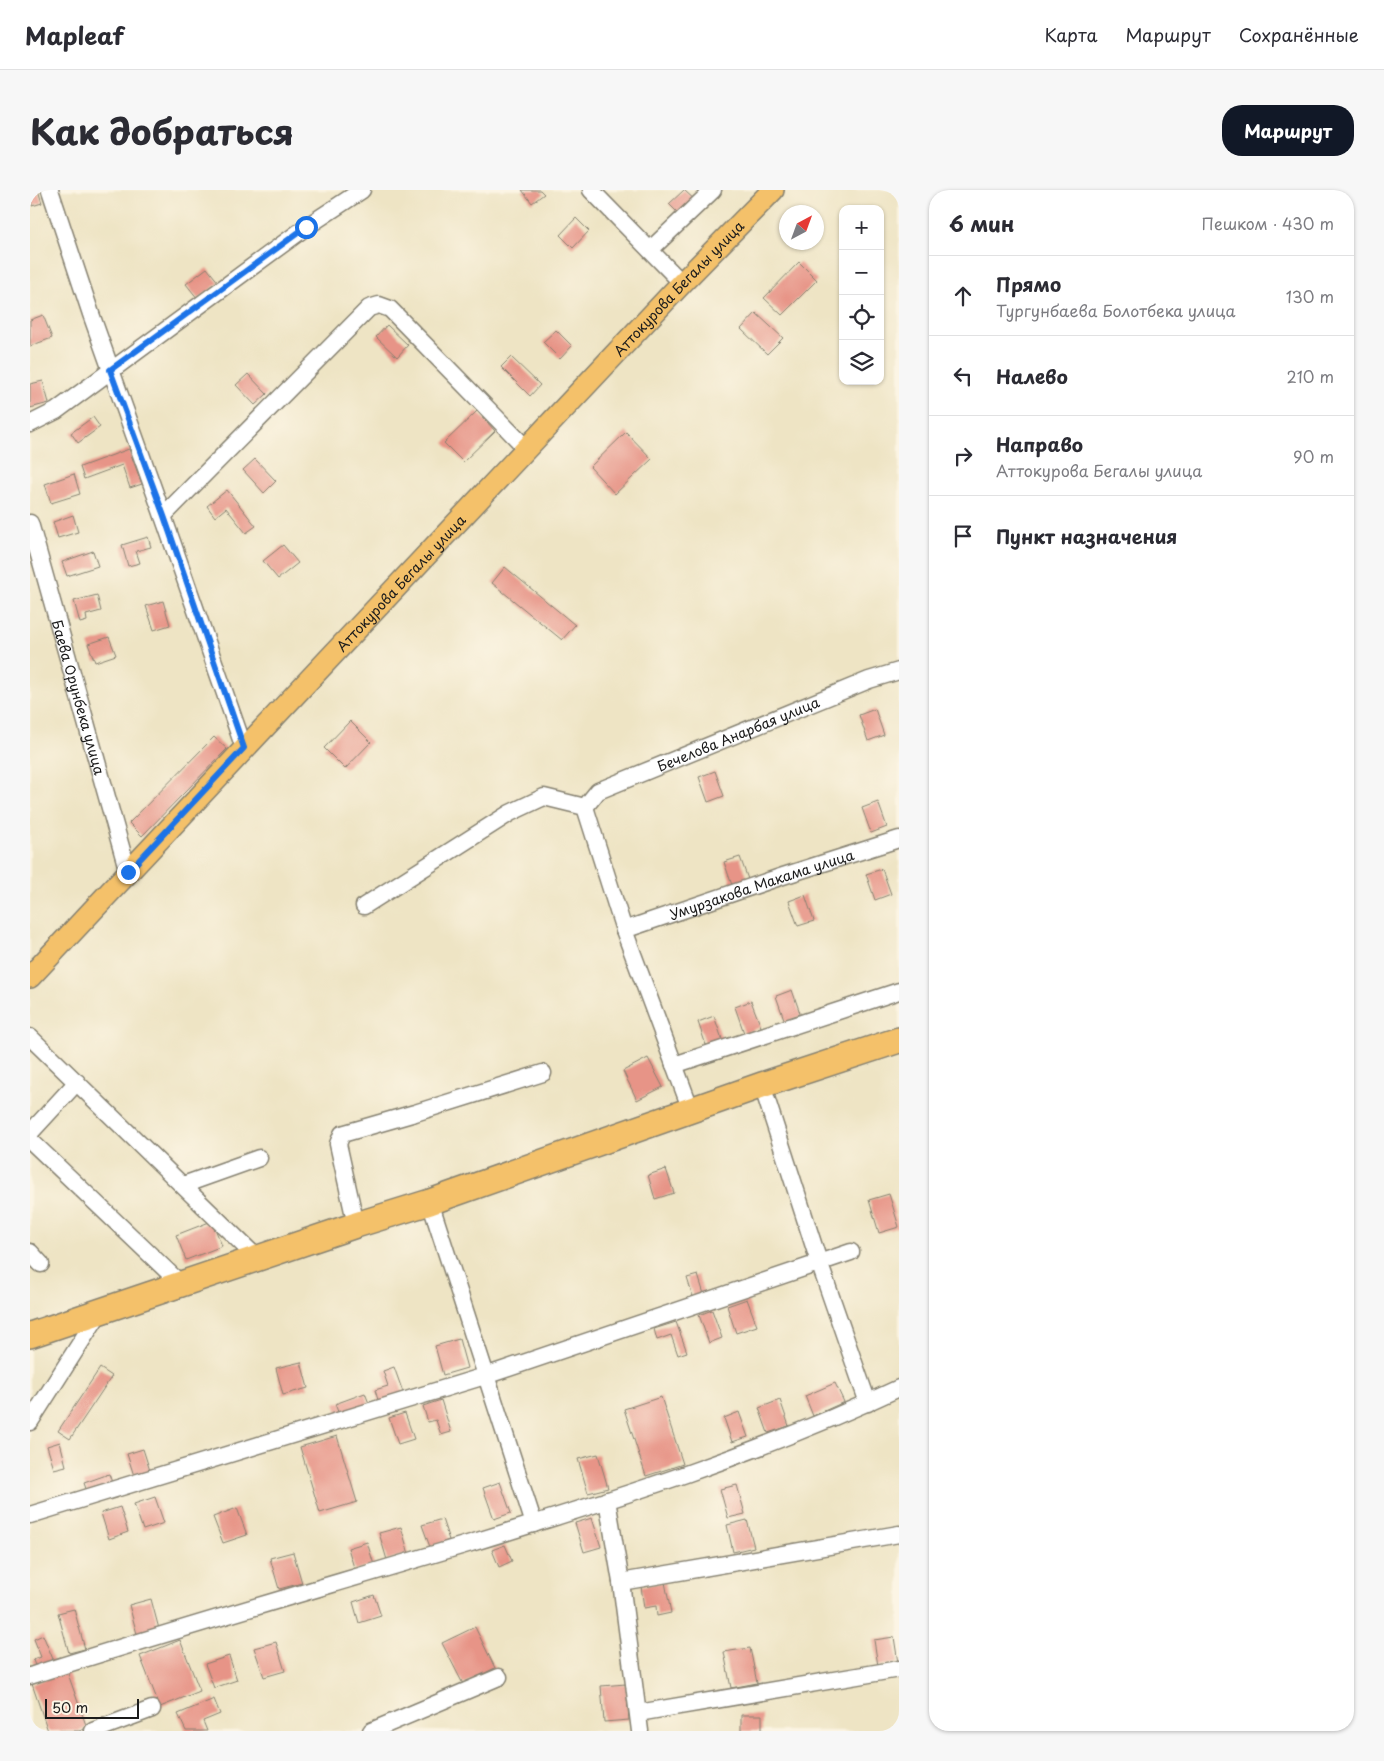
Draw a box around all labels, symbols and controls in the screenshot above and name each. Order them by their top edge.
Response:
text: Mapleaf [25,17,124,53]
text: Карта [1045,21,1097,48]
text: Маршрут [1125,21,1211,48]
text: Сохранённые [1239,21,1359,48]
text: Как добраться [30,104,294,157]
button: Маршрут [1222,105,1354,156]
north arrow [779,205,824,250]
map controls [839,205,884,385]
button: + [839,205,884,250]
text: 6 мин [949,207,1015,239]
text: Пешком · 430 m [1202,211,1334,235]
street label: Аттокурова Бегалы улица [608,215,749,361]
route start [295,216,318,239]
button: − [839,250,884,295]
text: Прямо [996,270,1061,298]
icon: ahead [949,282,977,310]
text: 130 m [1286,284,1334,308]
button: locate [839,295,884,340]
text: Тургунбаева Болотбека улица [996,298,1236,322]
button: layers [839,340,884,385]
icon: left [949,362,977,390]
text: Налево [996,362,1068,390]
text: 210 m [1286,364,1334,388]
text: Направо [996,430,1083,458]
icon: right [949,442,977,470]
text: 90 m [1293,444,1334,468]
text: Аттокурова Бегалы улица [996,458,1202,482]
street label: Аттокурова Бегалы улица [331,509,470,656]
icon: arrive [949,522,977,550]
text: Пункт назначения [996,522,1177,550]
street label: Баева Орунбека улица [47,617,111,777]
street label: Бечелова Анарбая улица [654,691,823,776]
street label: Умурзакова Макама улица [666,844,857,924]
route end [117,861,140,884]
scale bar [45,1696,139,1719]
text: 50 m [52,1697,88,1718]

